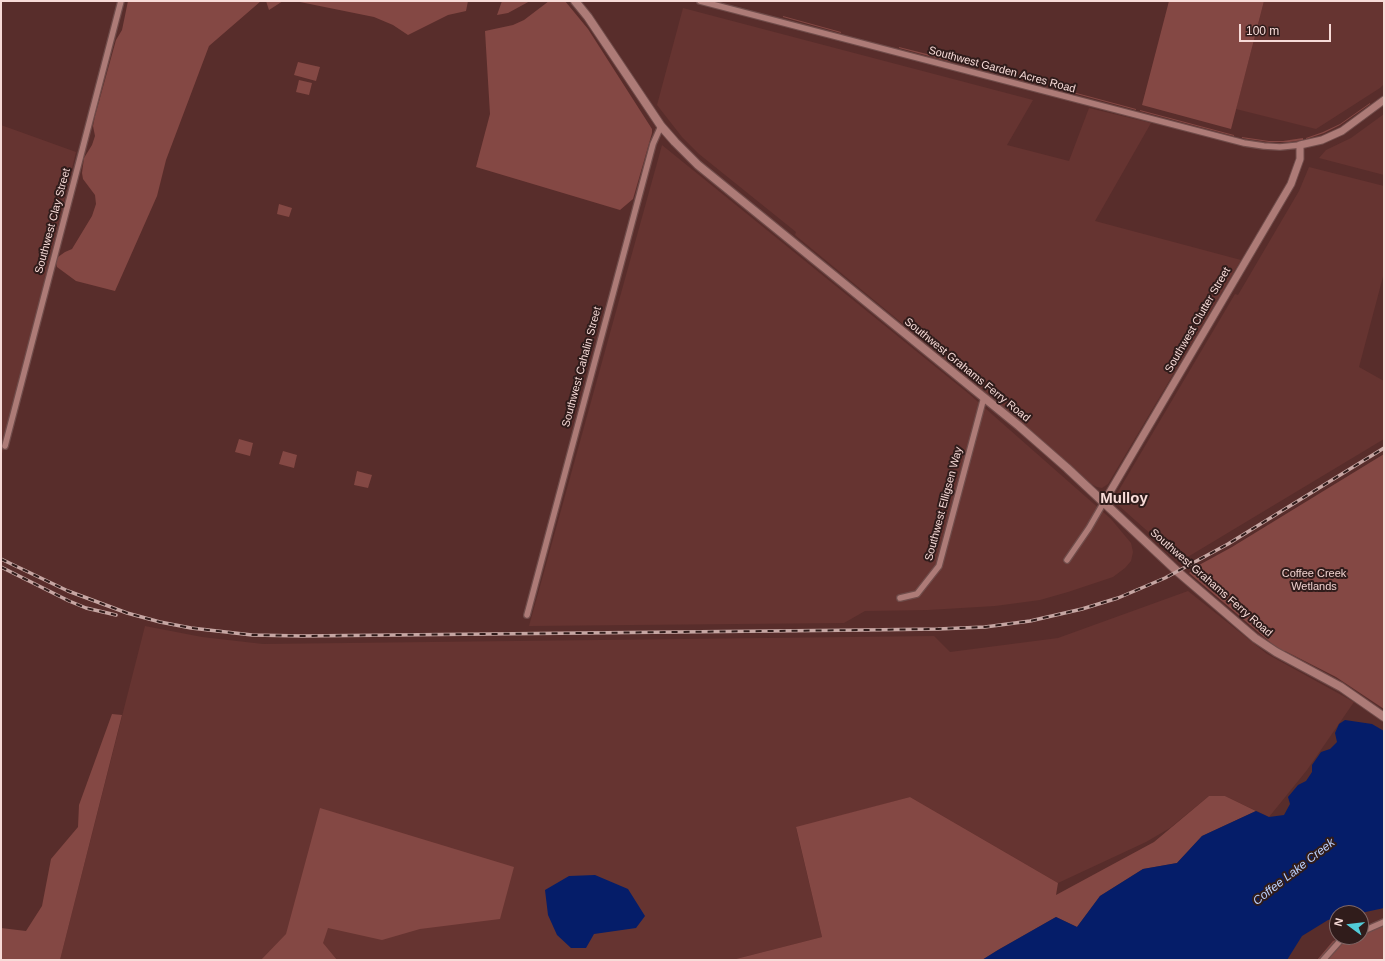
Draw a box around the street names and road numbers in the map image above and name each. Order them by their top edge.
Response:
street label: Southwest Garden Acres Road [927,44,1077,96]
street label: Southwest Clay Street [33,167,73,275]
street label: Southwest Clutter Street [1162,265,1234,375]
street label: Southwest Cahalin Street [560,305,604,429]
street label: Southwest Grahams Ferry Road [902,315,1032,425]
street label: Southwest Elligsen Way [922,446,966,562]
street label: Southwest Grahams Ferry Road [1147,526,1275,640]

